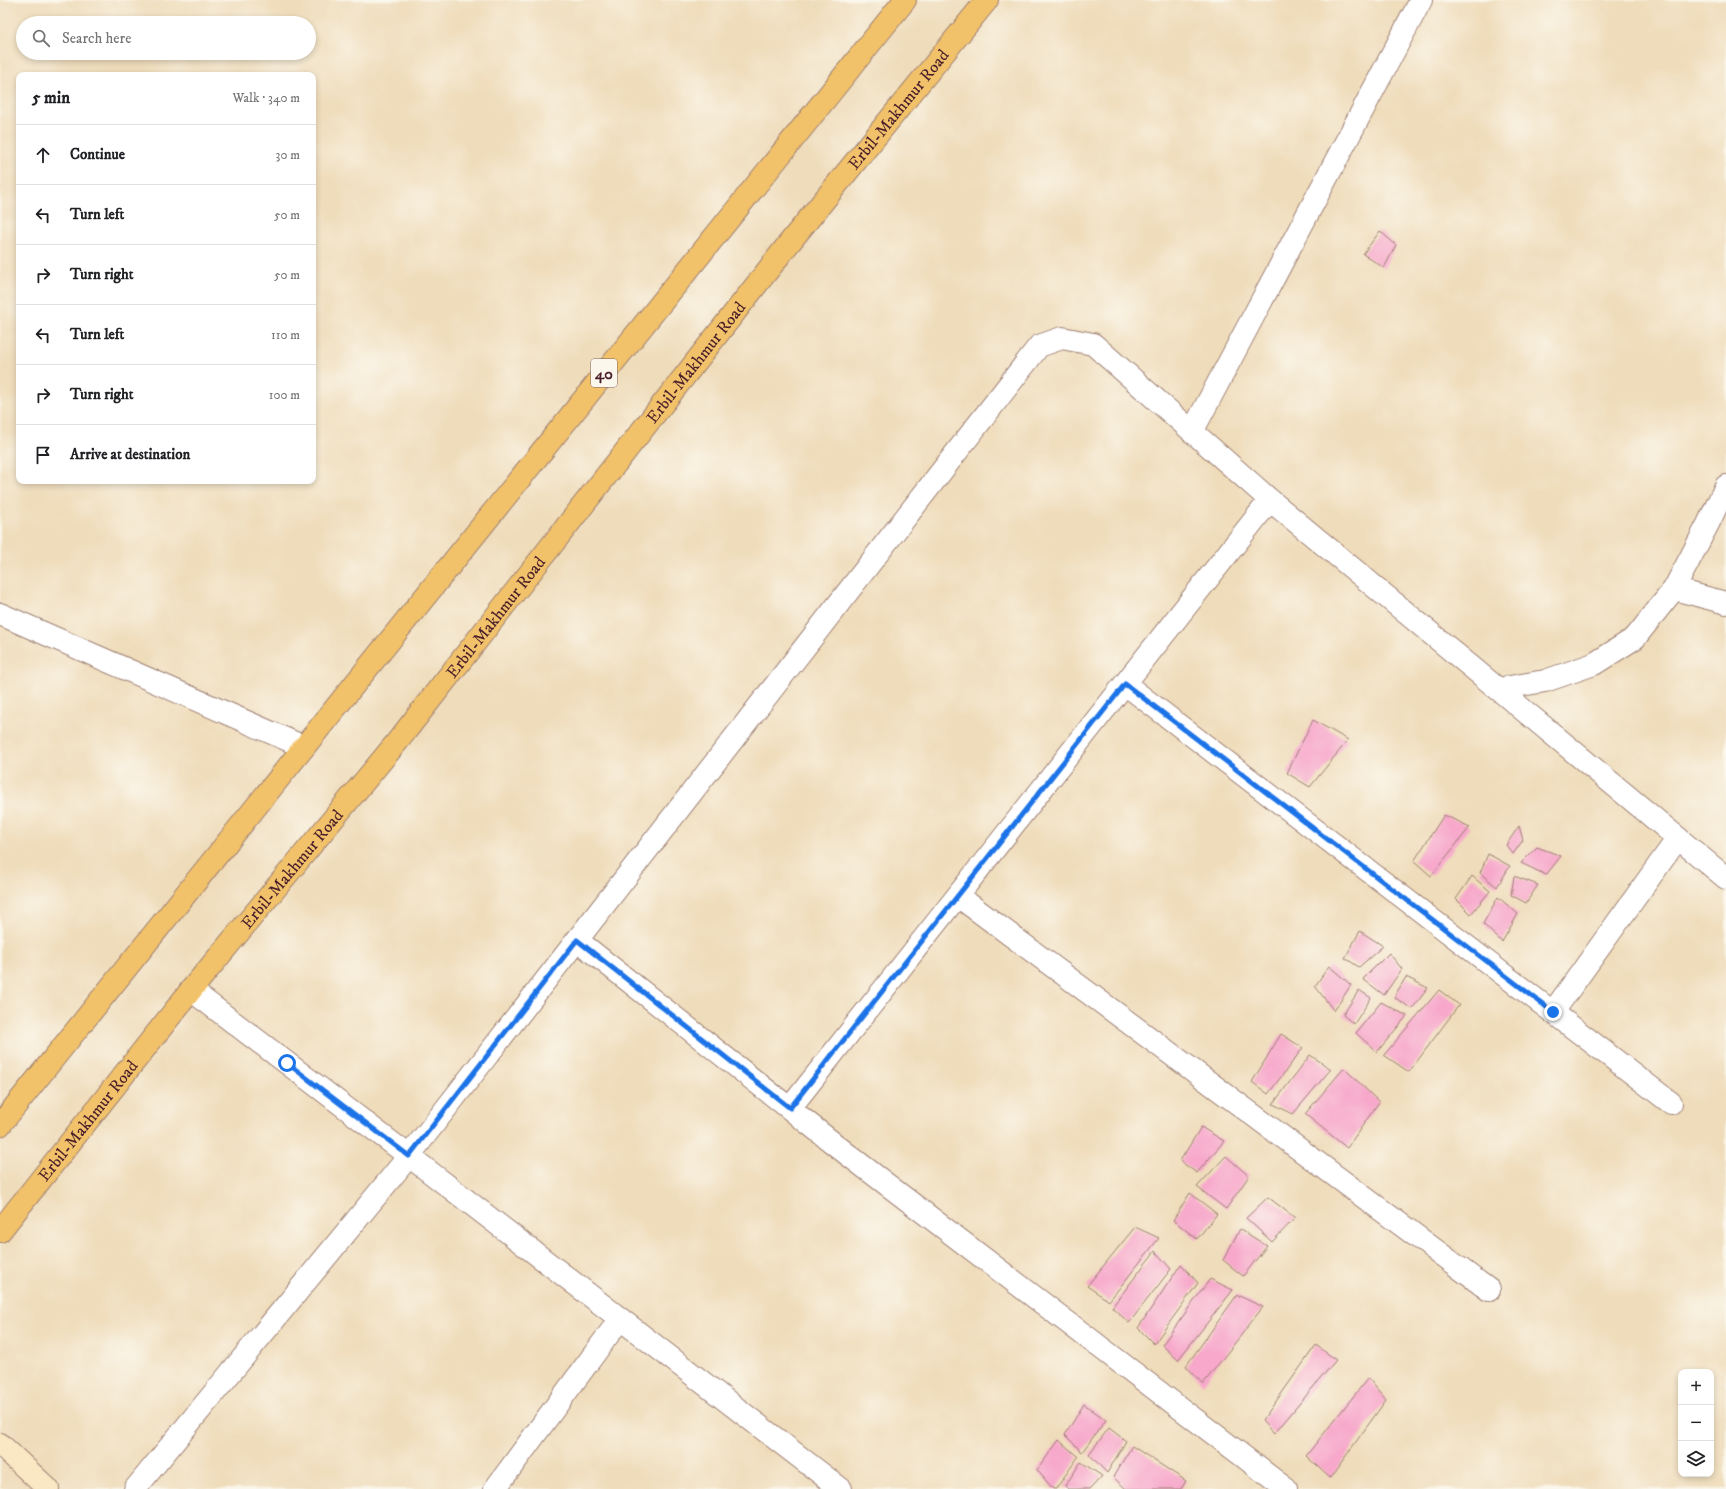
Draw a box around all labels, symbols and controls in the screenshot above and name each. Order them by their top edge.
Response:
search box [16,16,316,60]
icon: search [30,27,52,49]
text: Search here [62,29,131,48]
street label: Erbil-Makhmur Road [843,45,955,175]
text: 5 min [32,87,70,109]
text: Walk · 340 m [232,90,300,106]
icon: ahead [32,144,54,166]
text: Continue [70,145,125,164]
text: 30 m [276,147,300,163]
icon: left [32,204,54,226]
text: Turn left [70,205,124,224]
text: 50 m [274,207,300,223]
icon: right [32,264,54,286]
text: Turn right [70,265,133,284]
text: 50 m [274,267,300,283]
street label: Erbil-Makhmur Road [642,297,751,428]
icon: left [32,324,54,346]
text: Turn left [70,325,124,344]
text: 110 m [271,327,300,343]
road number: 40 [591,359,617,387]
icon: right [32,384,54,406]
text: Turn right [70,385,133,404]
text: 100 m [269,387,300,403]
icon: arrive [32,444,54,466]
text: Arrive at destination [70,445,190,464]
street label: Erbil-Makhmur Road [441,552,551,683]
street label: Erbil-Makhmur Road [236,805,349,934]
route end [1544,1003,1562,1021]
route start [278,1054,296,1072]
street label: Erbil-Makhmur Road [33,1055,144,1186]
map controls [1678,1369,1714,1477]
button: + [1678,1369,1714,1405]
button: − [1678,1405,1714,1441]
button: layers [1678,1441,1714,1477]

